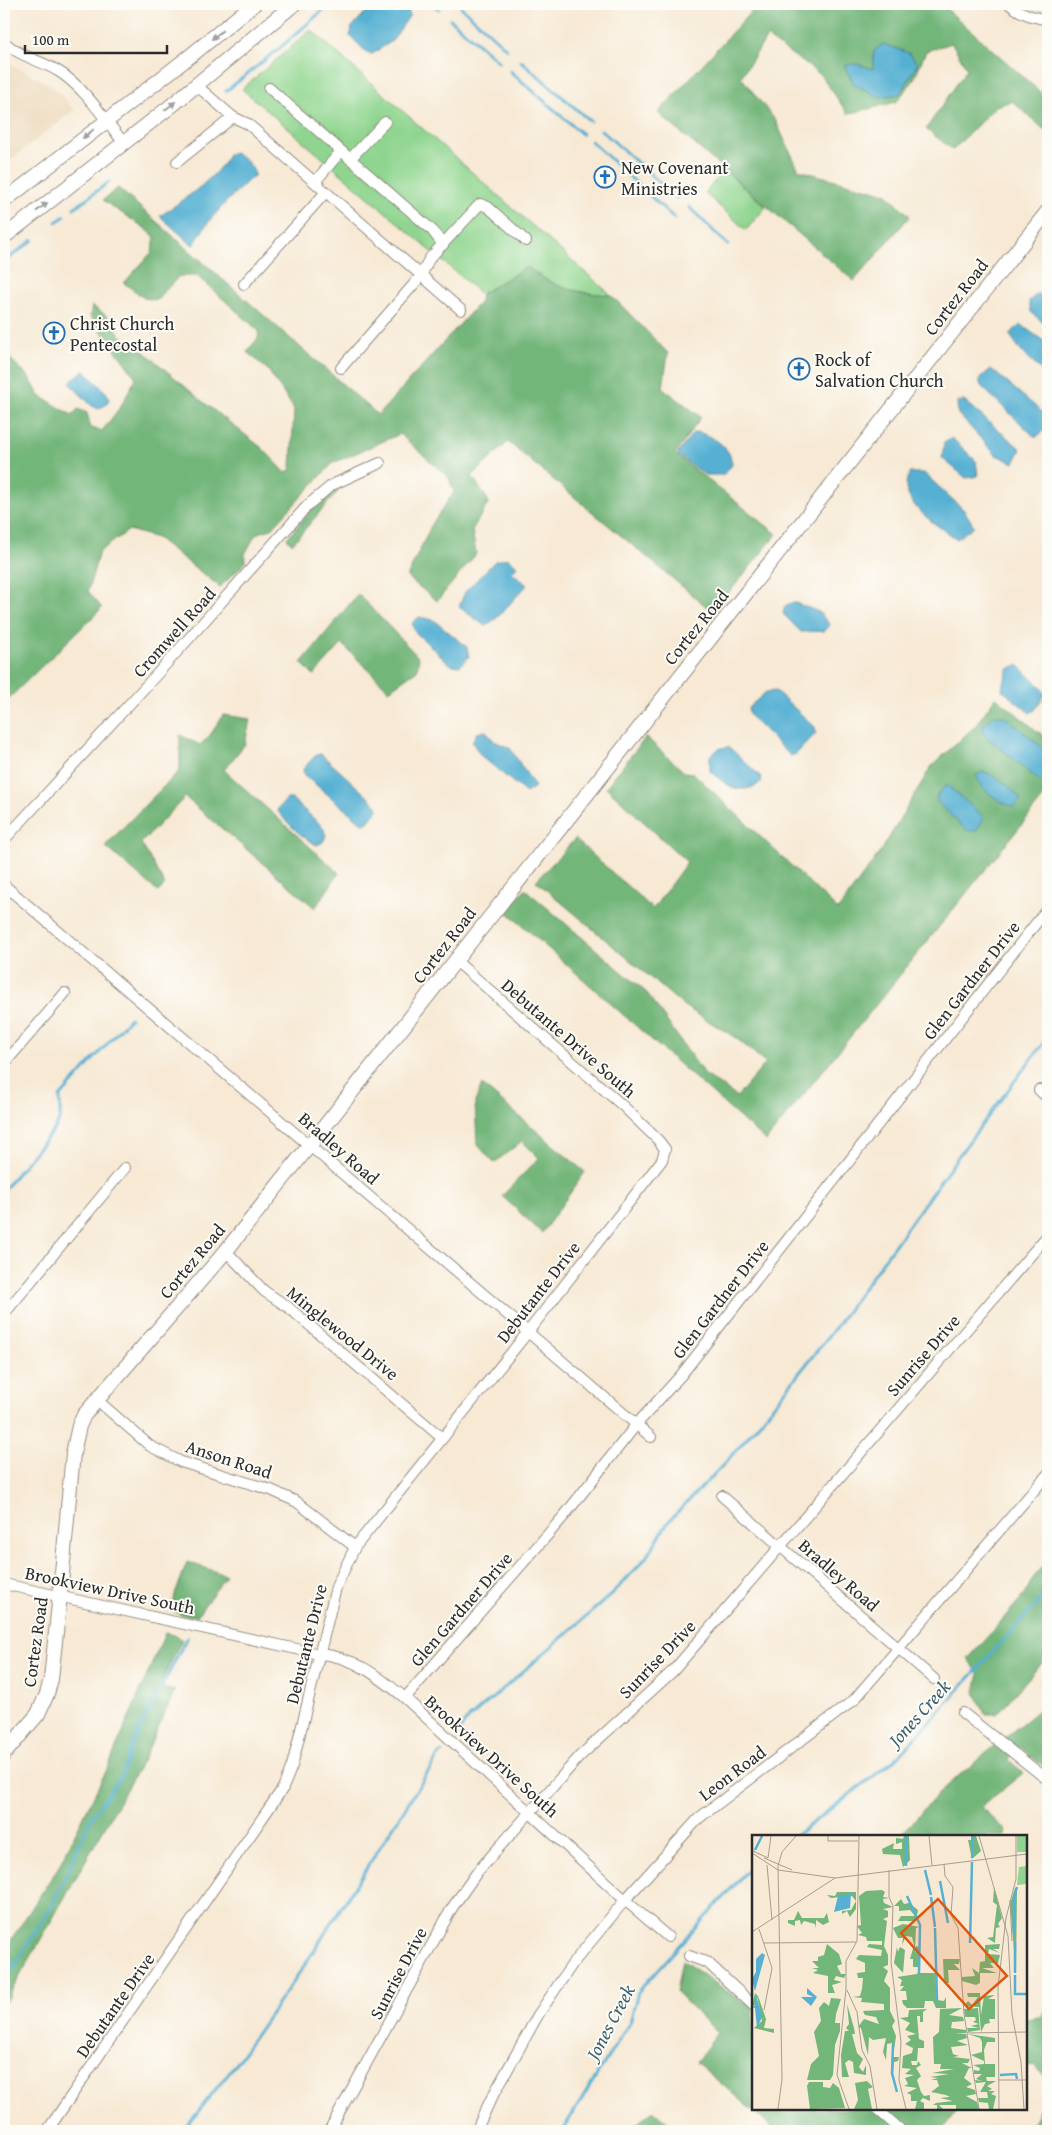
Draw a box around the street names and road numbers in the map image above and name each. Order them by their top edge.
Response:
street label: Cortez Road [917,253,995,341]
street label: Cromwell Road [126,581,222,683]
street label: Cortez Road [657,583,735,671]
street label: Cortez Road [405,901,483,989]
street label: Glen Gardner Drive [916,915,1026,1045]
street label: Debutante Drive South [496,972,642,1104]
street label: Bradley Road [293,1105,386,1191]
street label: Cortez Road [153,1217,232,1304]
street label: Glen Gardner Drive [665,1234,775,1364]
street label: Debutante Drive [490,1235,586,1349]
street label: Minglewood Drive [281,1279,405,1387]
street label: Sunrise Drive [880,1308,966,1402]
street label: Anson Road [182,1432,276,1486]
street label: Bradley Road [793,1532,886,1618]
street label: Glen Gardner Drive [403,1546,519,1672]
street label: Brookview Drive South [23,1559,197,1621]
street label: Debutante Drive [278,1581,334,1707]
street label: Cortez Road [15,1595,55,1689]
street label: Sunrise Drive [612,1613,702,1705]
street label: Brookview Drive South [419,1688,565,1824]
street label: Leon Road [693,1738,772,1807]
street label: Sunrise Drive [362,1922,434,2024]
street label: Debutante Drive [69,1947,161,2063]

